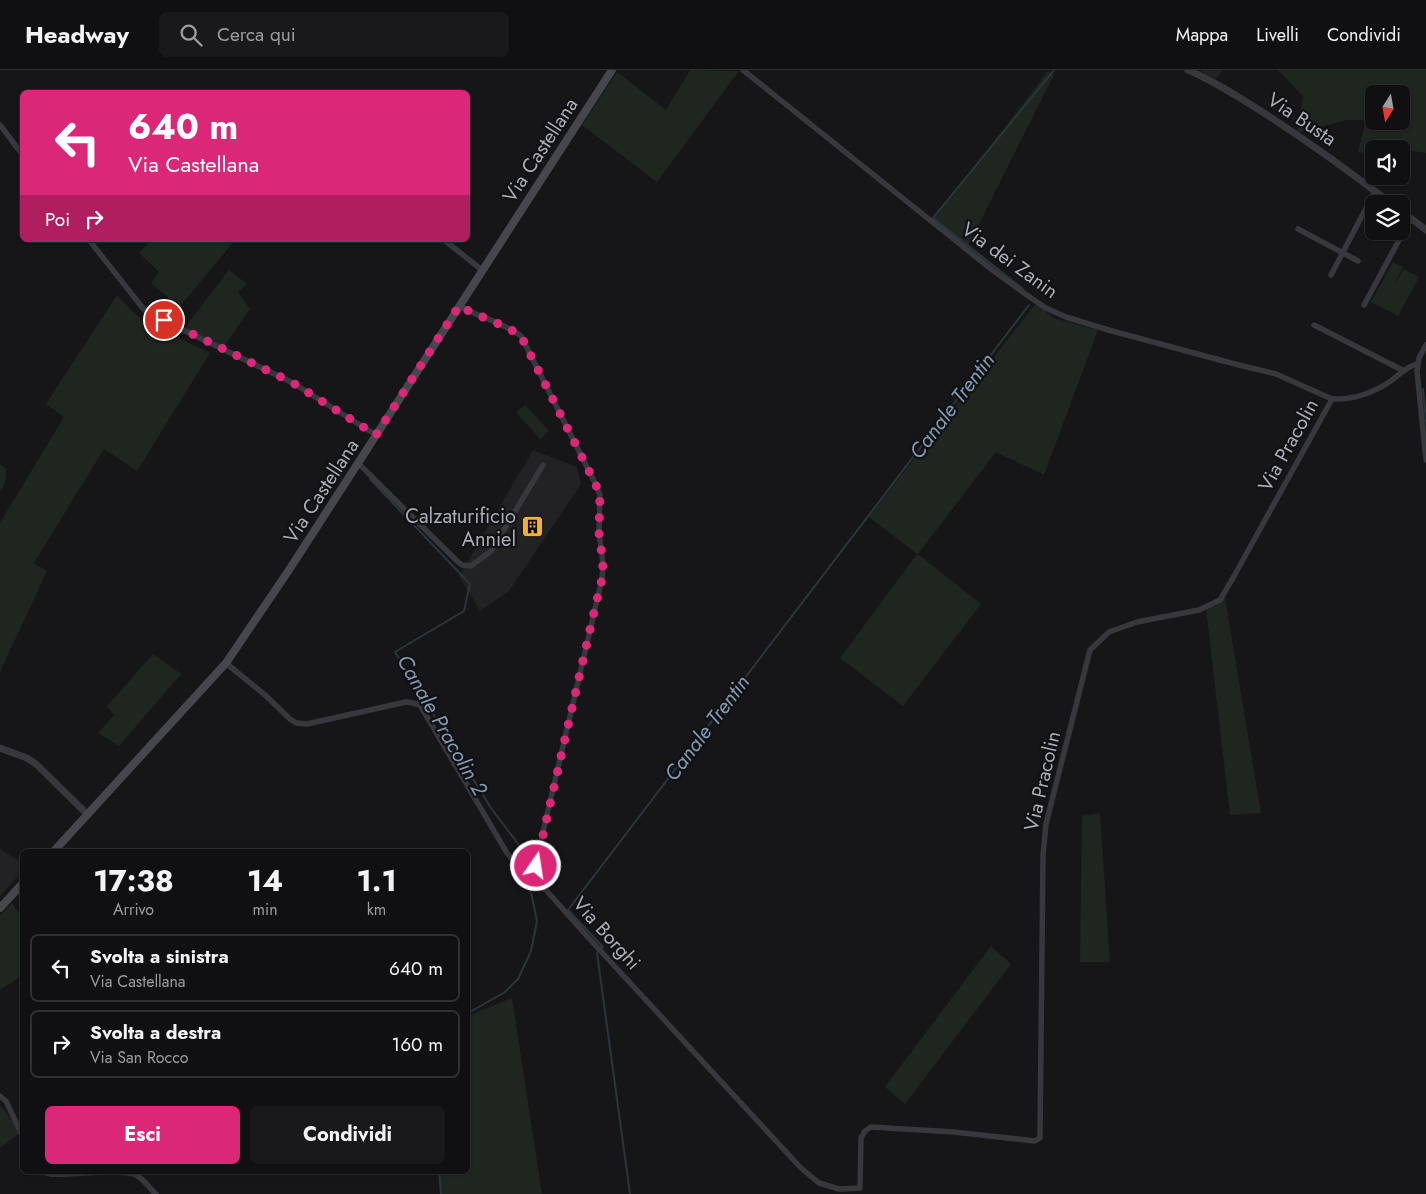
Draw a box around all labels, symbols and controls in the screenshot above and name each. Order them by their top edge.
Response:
search box [159,12,509,57]
text: Headway [25,17,129,52]
icon: search [177,21,205,49]
text: Cerca qui [217,21,296,48]
text: Mappa [1176,22,1228,48]
text: Livelli [1256,22,1299,48]
text: Condividi [1327,22,1401,48]
north arrow [1365,85,1410,130]
map controls [1365,85,1410,240]
street label: Via Busta [1261,86,1342,153]
street label: Via Castellana [496,92,585,208]
text: 640 m [128,102,238,152]
icon: left [45,110,110,175]
button: sound [1365,140,1410,185]
text: Via Castellana [128,148,259,180]
button: layers [1365,195,1410,240]
icon: right [80,205,108,233]
text: Poi [45,206,70,233]
street label: Via dei Zanin [955,215,1064,306]
pin [143,299,185,341]
icon: arrive [150,306,178,334]
water label: Canale Trentin [902,347,1002,465]
street label: Via Pracolin [1251,394,1326,497]
street label: Via Castellana [277,433,366,549]
place label: Calzaturificio Anniel [405,502,516,554]
building icon: Calzaturificio Anniel [520,515,544,539]
water label: Canale Pracolin 2 [389,649,495,801]
water label: Canale Trentin [657,669,757,787]
street label: Via Pracolin [1017,728,1068,834]
position arrow [509,839,561,891]
text: 17:38 [93,859,174,902]
text: 14 [247,859,283,902]
text: 1.1 [356,859,397,902]
street label: Via Borghi [566,890,647,976]
text: Arrivo [113,898,154,921]
text: min [253,898,278,921]
text: km [367,898,386,921]
text: Svolta a sinistra [90,943,229,970]
icon: left [47,954,75,982]
text: 640 m [389,955,443,982]
text: Via Castellana [90,970,186,993]
text: Svolta a destra [90,1019,221,1046]
icon: right [47,1030,75,1058]
text: 160 m [392,1031,443,1058]
text: Via San Rocco [90,1046,189,1069]
button: Esci [45,1106,240,1164]
button: Condividi [250,1106,445,1164]

